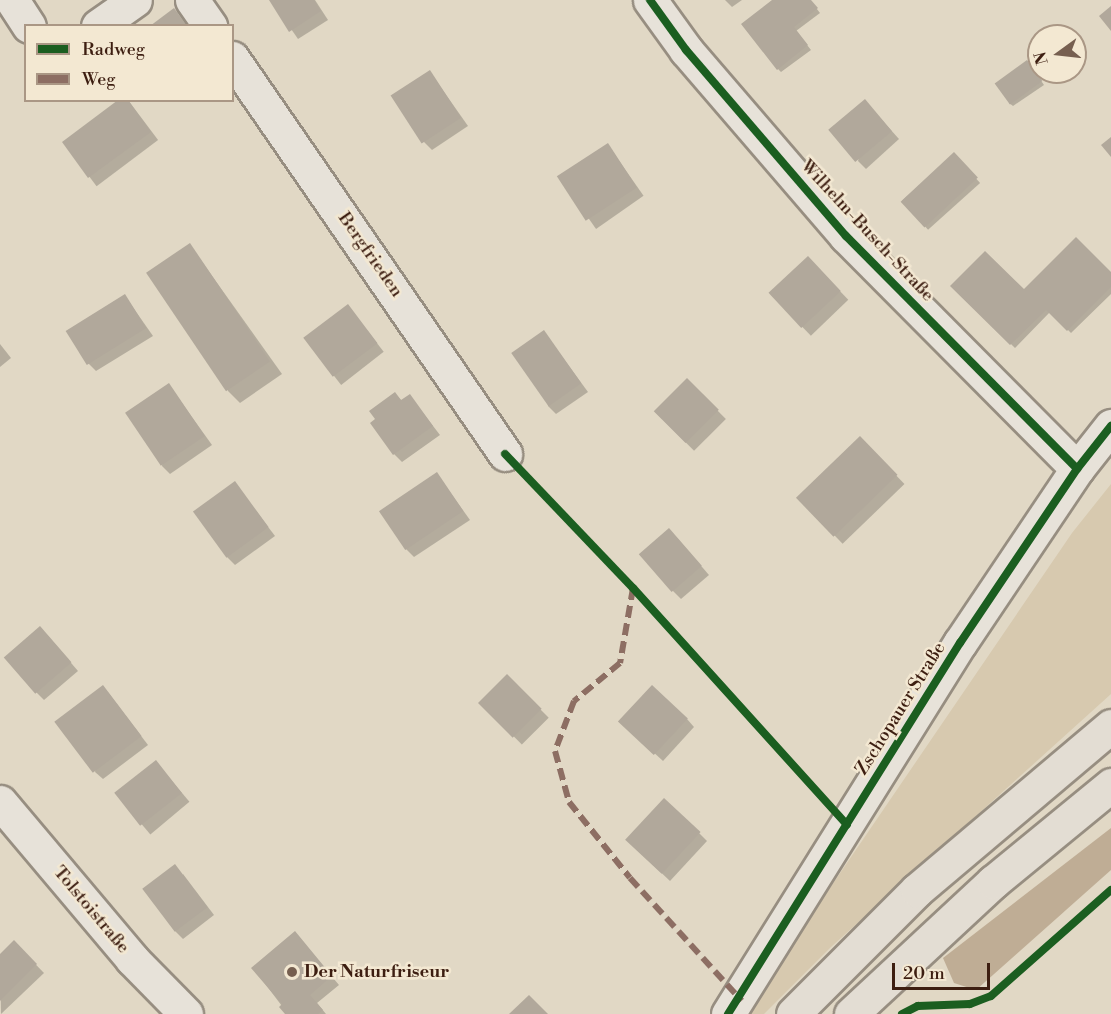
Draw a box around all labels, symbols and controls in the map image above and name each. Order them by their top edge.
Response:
legend [24,24,234,102]
north arrow [1027,24,1087,84]
text: Radweg [82,38,145,61]
text: N [1030,49,1053,67]
text: Weg [82,68,116,91]
street label: Wilhelm-Busch-Straße [796,156,938,306]
street label: Bergfrieden [333,208,407,302]
street label: Zschopauer Straße [851,639,951,779]
street label: Tolstoistraße [48,862,134,958]
scale bar [895,951,992,989]
place label: Der Naturfriseur [304,961,449,983]
text: 20 m [903,962,945,985]
marker: Der Naturfriseur [285,965,299,979]

